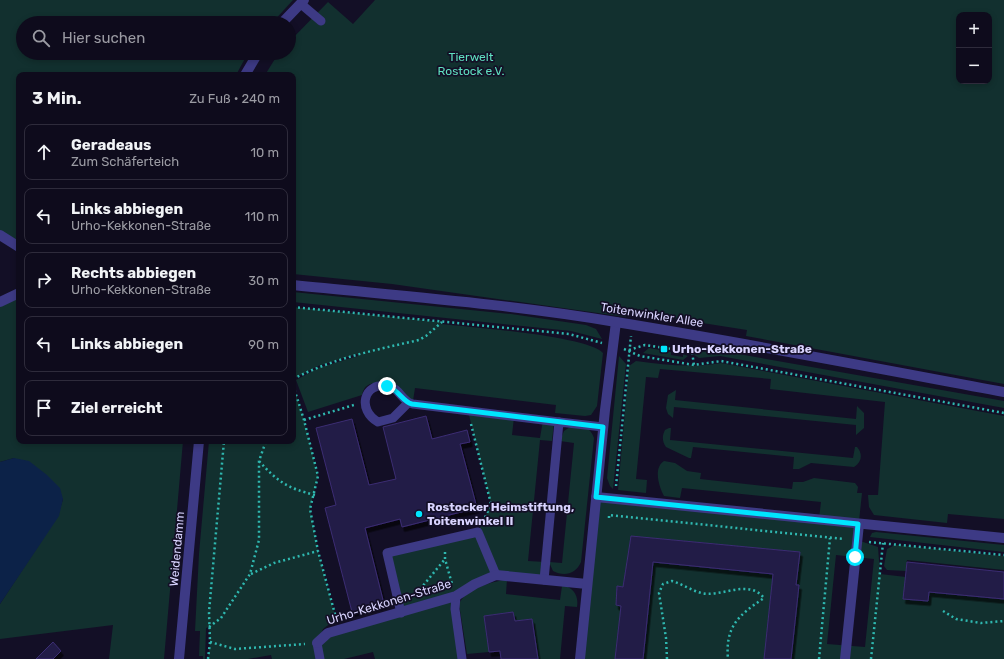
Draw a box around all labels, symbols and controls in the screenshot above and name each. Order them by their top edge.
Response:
map controls [956,12,992,84]
button: + [956,12,992,48]
search box [16,16,296,60]
icon: search [30,27,52,49]
text: Hier suchen [62,29,145,47]
button: − [956,48,992,84]
park label: Tierwelt Rostock e.V. [438,50,504,78]
text: 3 Min. [32,88,82,108]
text: Zu Fuß · 240 m [189,91,280,106]
text: Geradeaus [71,136,151,154]
icon: ahead [33,141,55,163]
text: 10 m [250,145,279,160]
text: Zum Schäferteich [71,154,179,169]
text: Links abbiegen [71,200,183,218]
icon: left [33,205,55,227]
text: 110 m [245,209,279,224]
text: Urho-Kekkonen-Straße [71,218,211,233]
text: Rechts abbiegen [71,264,196,282]
icon: right [33,269,55,291]
text: 30 m [248,273,279,288]
text: Urho-Kekkonen-Straße [71,282,211,297]
street label: Toitenwinkler Allee [600,300,705,330]
icon: left [33,333,55,355]
text: Links abbiegen [71,335,183,353]
text: 90 m [248,337,279,352]
place label: Urho-Kekkonen-Straße [672,342,812,356]
marker: Urho-Kekkonen-Straße [659,344,669,354]
route end [378,377,396,395]
icon: arrive [33,397,55,419]
text: Ziel erreicht [71,399,163,417]
place label: Rostocker Heimstiftung, Toitenwinkel II [427,500,574,528]
marker: Rostocker Heimstiftung, Toitenwinkel II [414,509,424,519]
street label: Weidendamm [167,511,187,587]
route start [846,548,864,566]
street label: Urho-Kekkonen-Straße [325,576,453,628]

